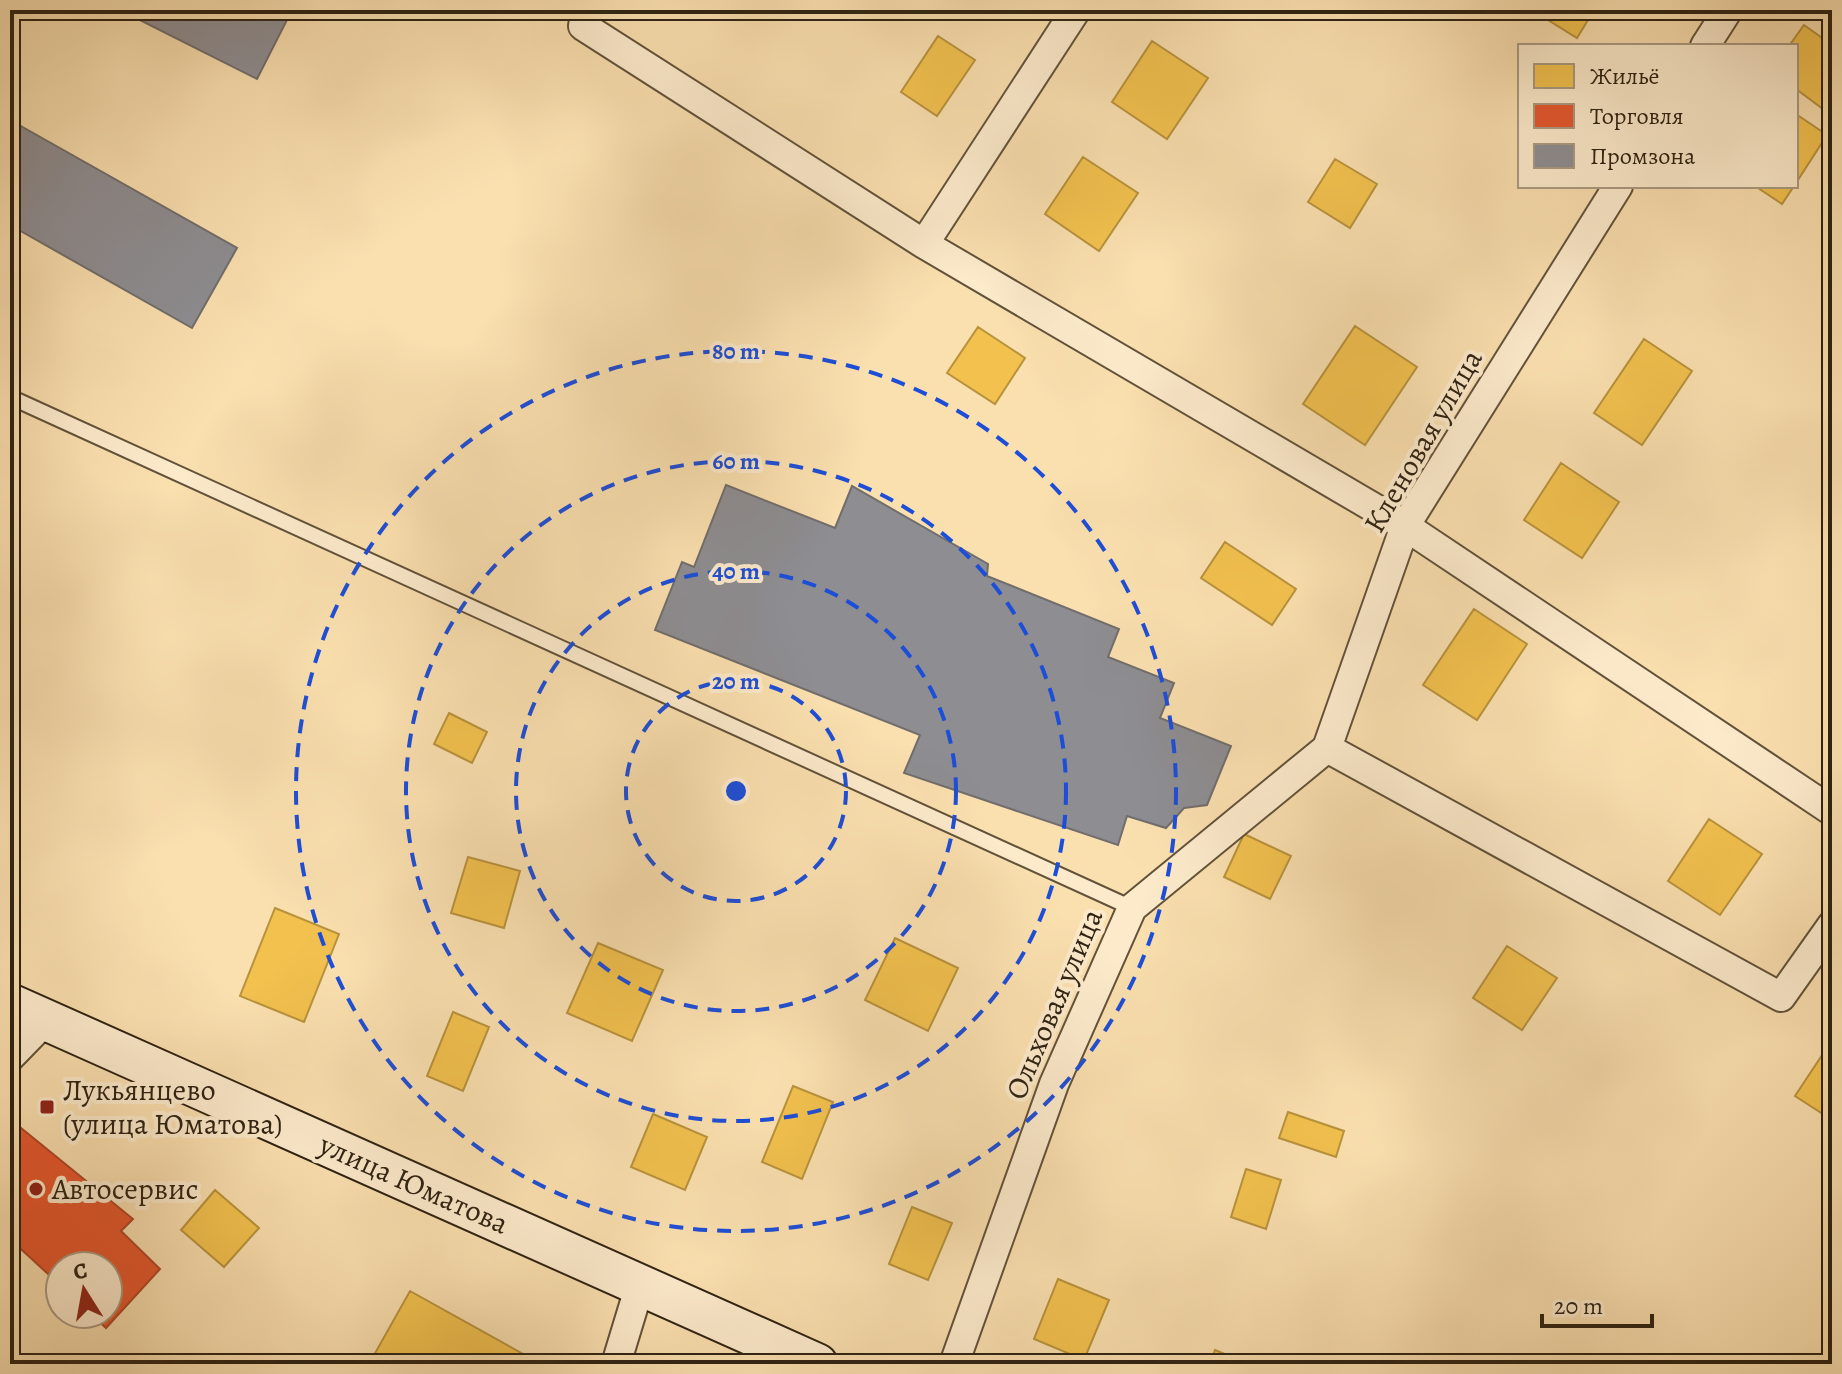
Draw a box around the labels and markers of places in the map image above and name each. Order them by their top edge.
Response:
centre of rings [722,777,750,805]
place label: Лукьянцево (улица Юматова) [63,1070,283,1144]
marker: Лукьянцево (улица Юматова) [38,1098,56,1116]
place label: Автосервис [51,1169,199,1209]
marker: Автосервис [27,1180,45,1198]

